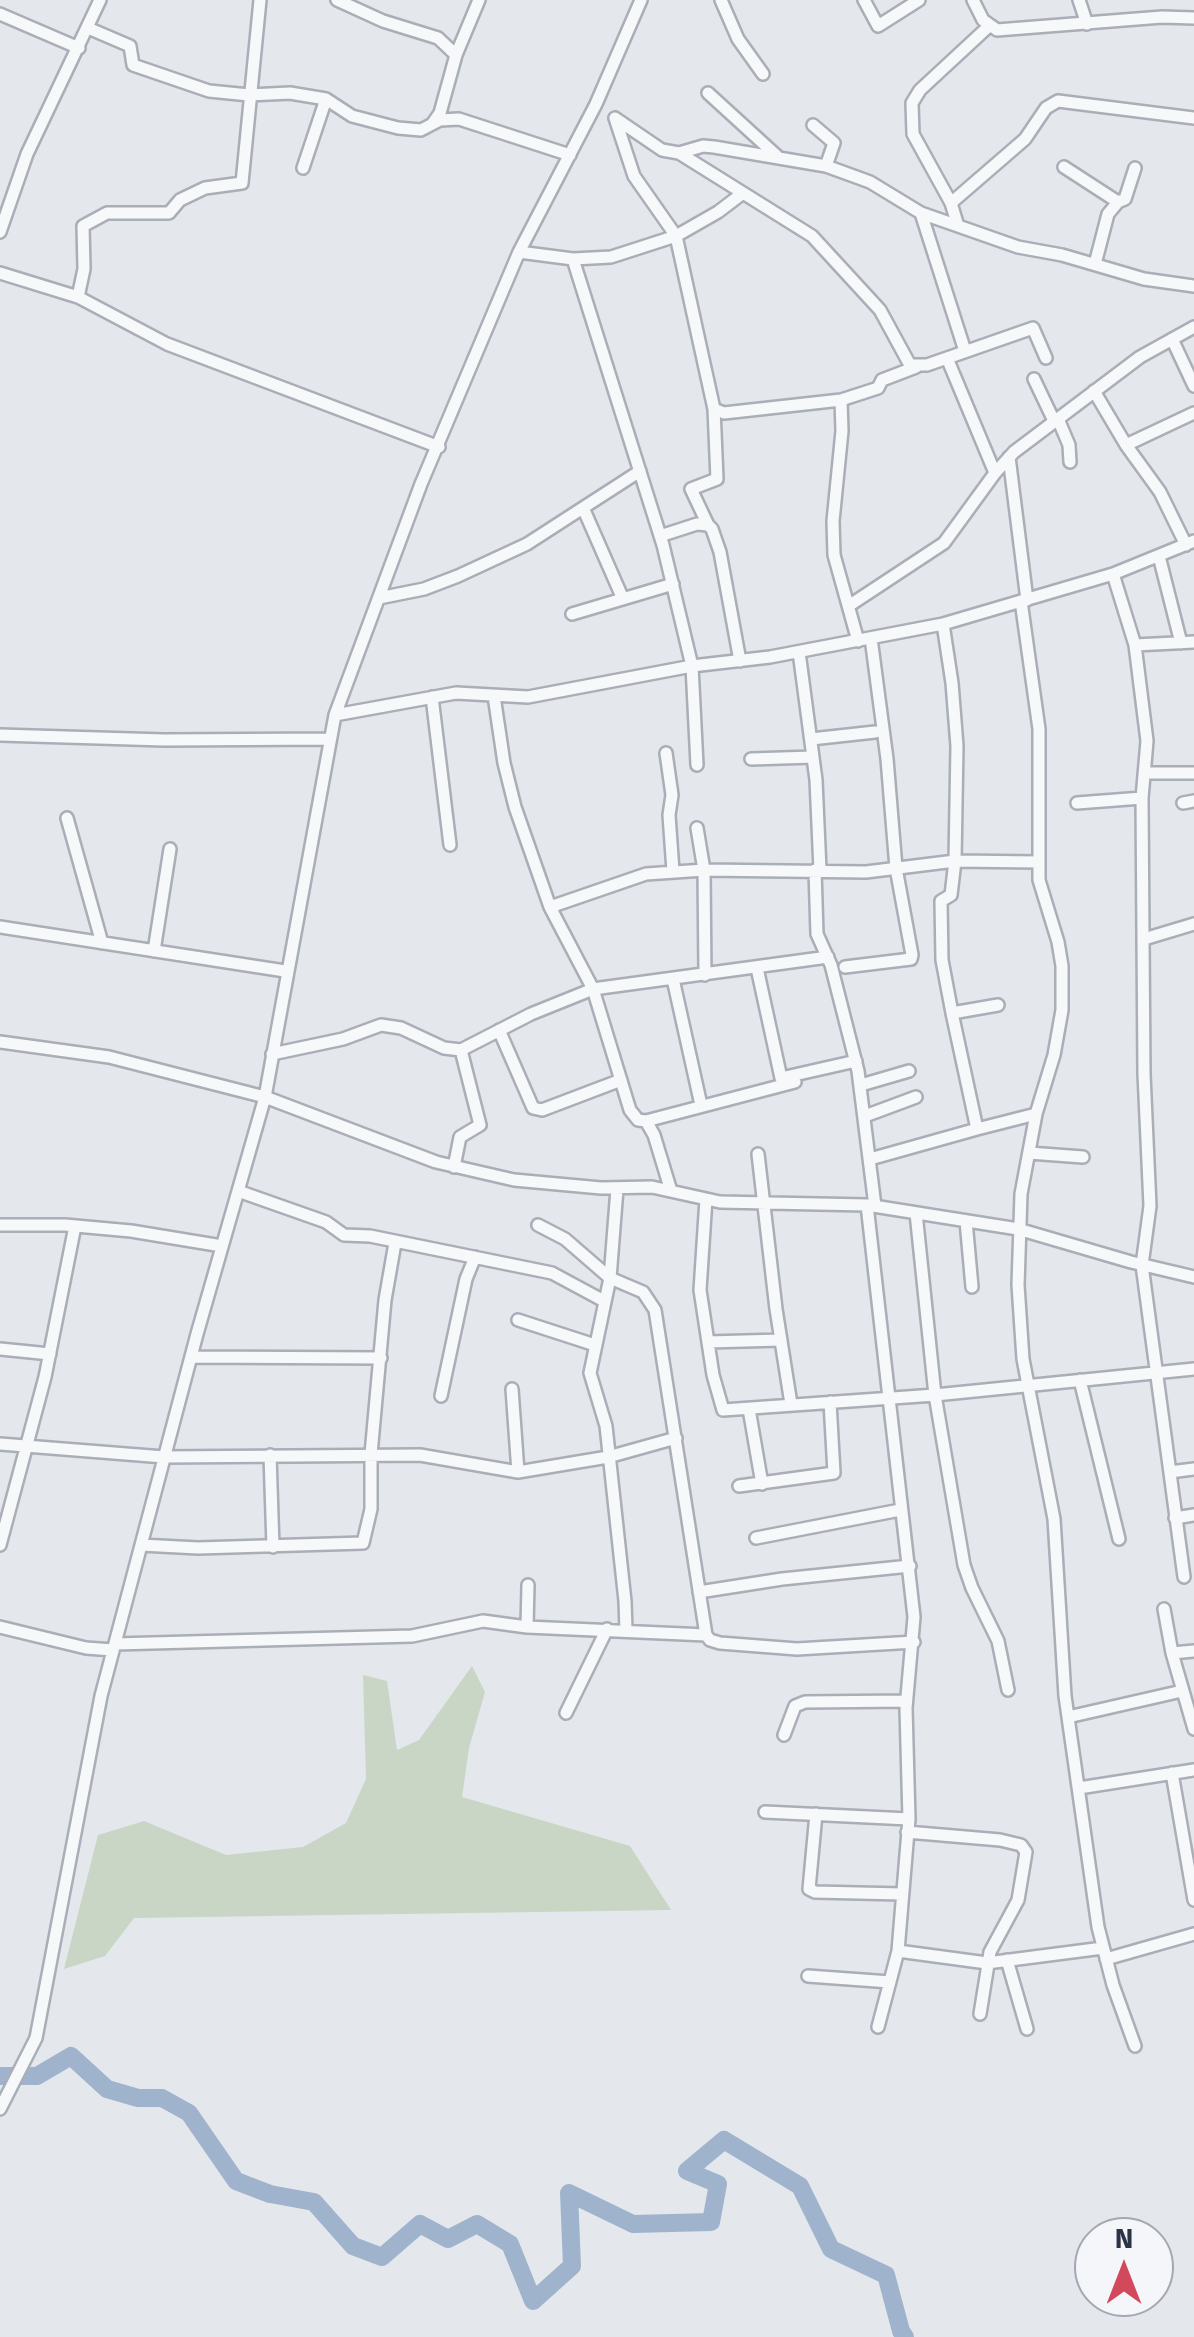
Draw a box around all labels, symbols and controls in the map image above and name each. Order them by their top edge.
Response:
north arrow [1074,2217,1174,2317]
text: N [1115,2222,1133,2255]

